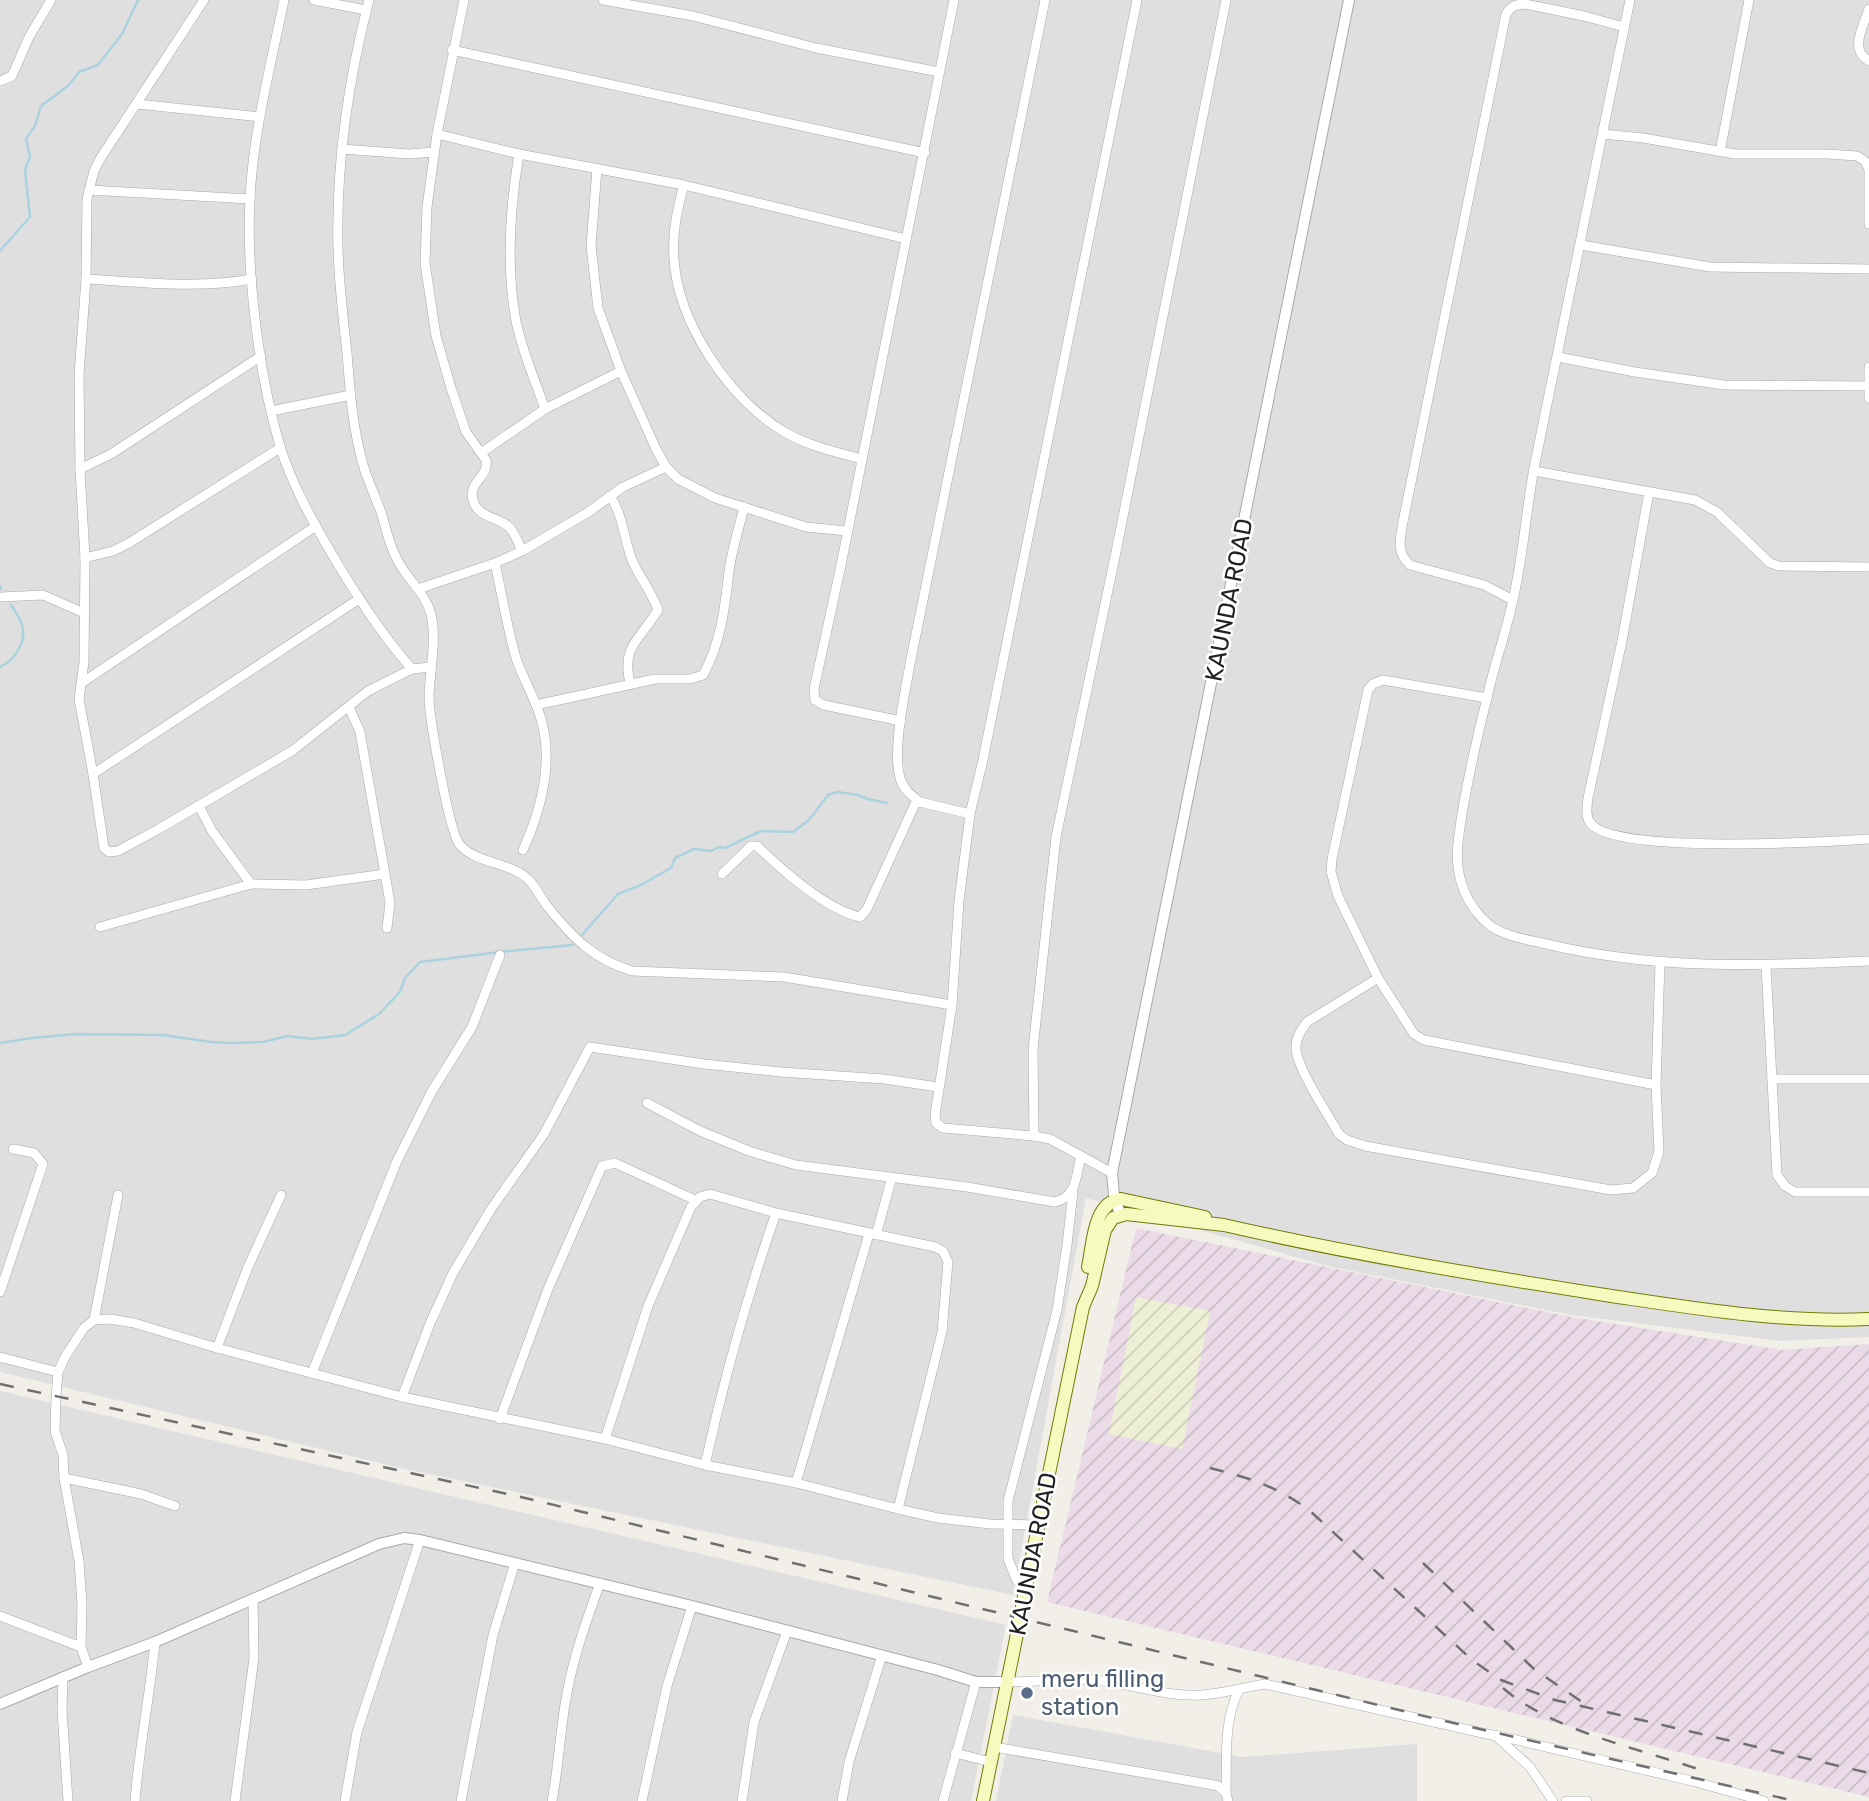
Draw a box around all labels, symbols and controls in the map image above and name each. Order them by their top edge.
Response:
street label: KAUNDA ROAD [1199,516,1259,684]
street label: KAUNDA ROAD [1003,1470,1063,1638]
place label: meru filling station [1041,1665,1164,1721]
marker: meru filling station [1019,1685,1035,1701]

